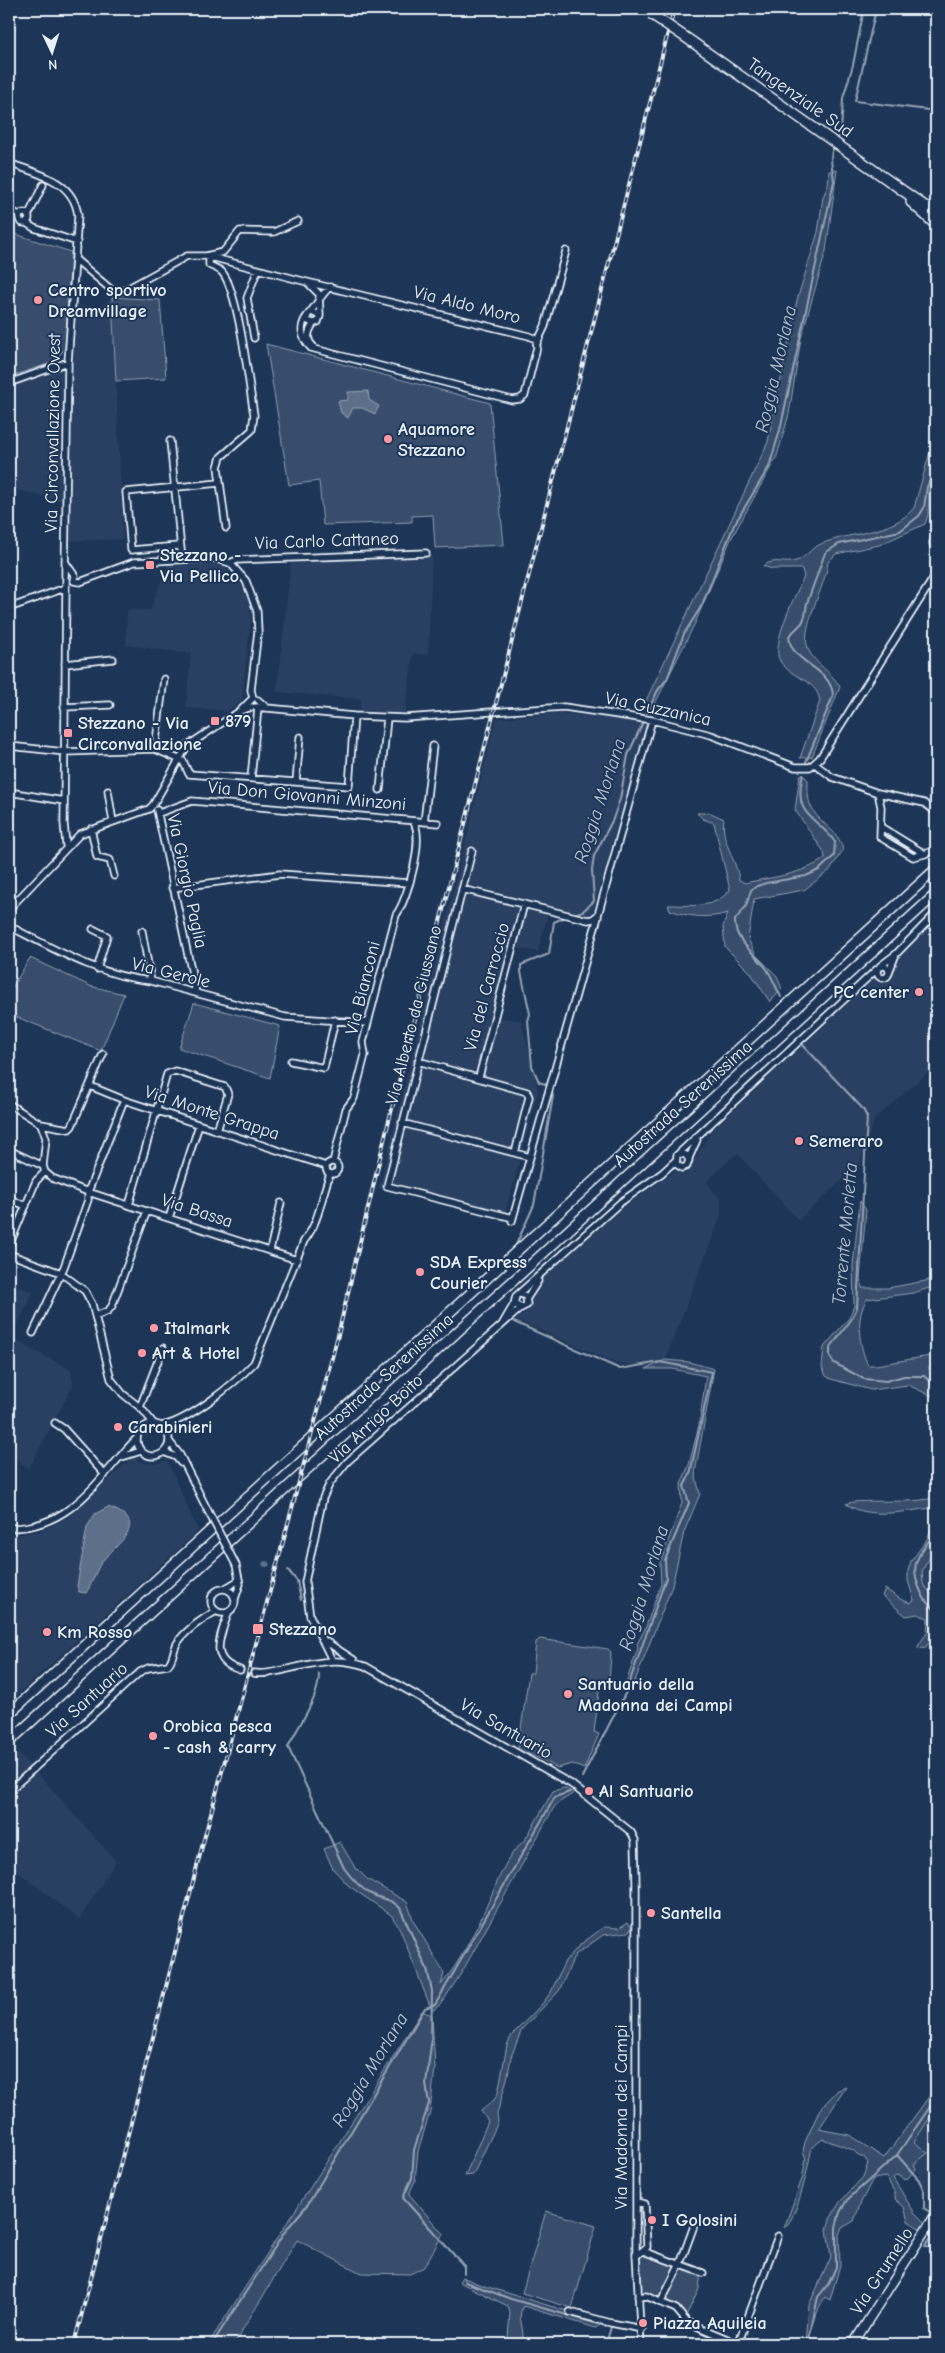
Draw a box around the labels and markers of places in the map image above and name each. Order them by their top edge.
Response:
place label: Centro sportivo Dreamvillage [48,280,167,322]
marker: Centro sportivo Dreamvillage [32,294,44,306]
place label: Aquamore Stezzano [398,419,475,461]
marker: Aquamore Stezzano [382,433,394,445]
place label: Stezzano - Via Pellico [160,545,241,587]
marker: Stezzano - Via Pellico [144,559,156,571]
place label: 879 [225,711,251,732]
place label: Stezzano - Via Circonvallazione [78,713,202,755]
marker: 879 [209,715,221,727]
marker: Stezzano - Via Circonvallazione [62,727,74,739]
place label: PC center [833,982,910,1003]
marker: PC center [913,986,925,998]
place label: Semeraro [809,1131,883,1152]
marker: Semeraro [793,1135,805,1147]
place label: SDA Express Courier [430,1252,527,1294]
marker: SDA Express Courier [414,1266,426,1278]
place label: Italmark [164,1318,230,1339]
marker: Italmark [148,1322,160,1334]
place label: Art & Hotel [152,1343,240,1364]
marker: Art & Hotel [136,1347,148,1359]
place label: Carabinieri [128,1417,212,1438]
marker: Carabinieri [112,1421,124,1433]
place label: Stezzano [269,1619,336,1640]
place label: Km Rosso [57,1622,132,1643]
marker: Stezzano [251,1622,265,1636]
marker: Km Rosso [41,1626,53,1638]
place label: Santuario della Madonna dei Campi [578,1674,733,1716]
marker: Santuario della Madonna dei Campi [562,1688,574,1700]
place label: Orobica pesca - cash & carry [163,1716,277,1758]
marker: Orobica pesca - cash & carry [147,1730,159,1742]
place label: Al Santuario [599,1781,694,1802]
marker: Al Santuario [583,1785,595,1797]
place label: Santella [661,1903,722,1924]
marker: Santella [645,1907,657,1919]
place label: I Golosini [662,2210,737,2231]
marker: I Golosini [646,2214,658,2226]
place label: Piazza Aquileia [653,2313,767,2334]
marker: Piazza Aquileia [637,2317,649,2329]

